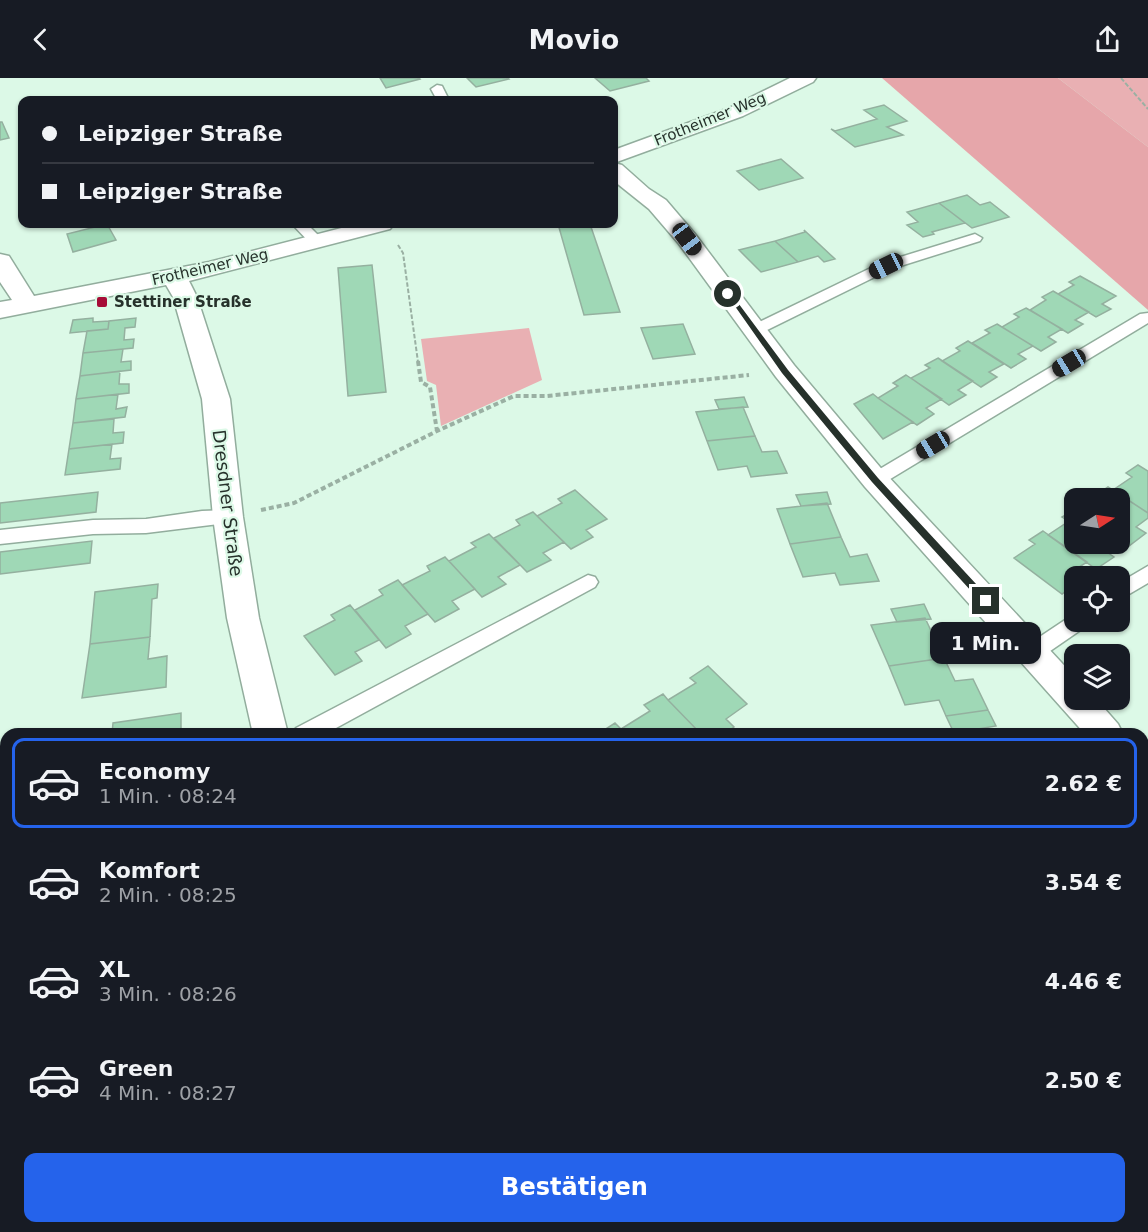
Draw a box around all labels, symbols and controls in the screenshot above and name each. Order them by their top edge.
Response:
icon: back [24,23,57,56]
icon: share [1091,23,1124,56]
text: Movio [529,24,619,55]
street label: Frotheimer Weg [652,88,768,150]
text: Leipziger Straße [78,121,283,146]
text: Leipziger Straße [78,179,283,204]
car [669,219,705,259]
street label: Frotheimer Weg [150,245,270,289]
car [866,250,906,282]
route start [714,280,741,307]
place label: Stettiner Straße [114,293,252,311]
marker: Stettiner Straße [95,295,109,309]
car [1049,346,1089,380]
street label: Dresdner Straße [209,428,247,578]
car [913,428,953,462]
north arrow [1064,488,1130,554]
map controls [1064,488,1130,710]
button: locate [1064,566,1130,632]
route end [972,587,999,614]
callout: 1 Min. [930,622,1042,664]
text: 1 Min. [951,631,1020,655]
button: layers [1064,644,1130,710]
icon: car [27,756,81,810]
text: Economy [99,759,210,784]
text: 2.62 € [1045,771,1122,796]
text: 1 Min. · 08:24 [99,784,237,808]
icon: car [27,855,81,909]
text: Komfort [99,858,200,883]
text: 3.54 € [1045,870,1122,895]
text: 2 Min. · 08:25 [99,883,237,907]
icon: car [27,954,81,1008]
text: XL [99,957,130,982]
text: 4.46 € [1045,969,1122,994]
text: 3 Min. · 08:26 [99,982,237,1006]
icon: car [27,1053,81,1107]
text: Green [99,1056,173,1081]
text: 2.50 € [1045,1068,1122,1093]
text: 4 Min. · 08:27 [99,1081,237,1105]
button: Bestätigen [24,1153,1125,1222]

